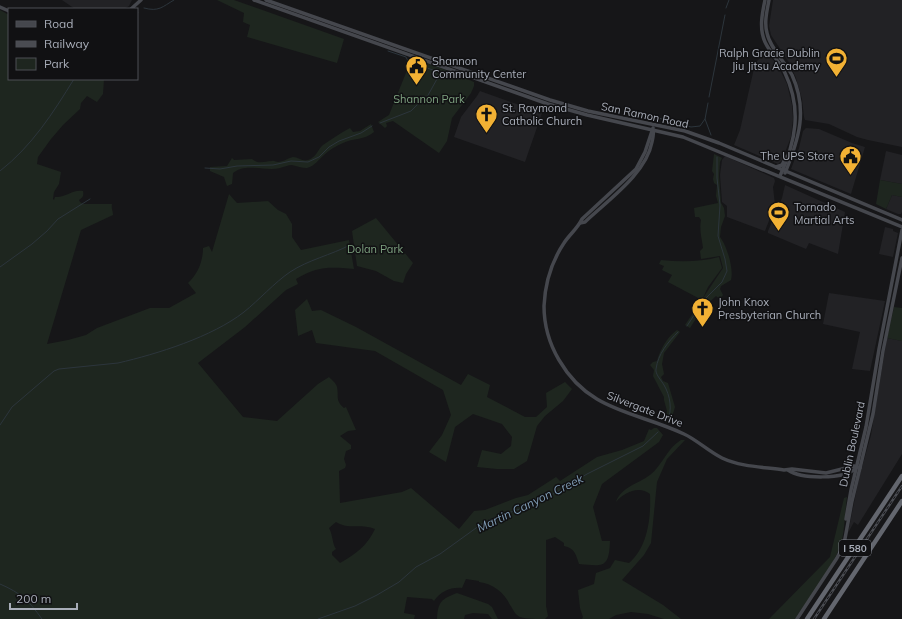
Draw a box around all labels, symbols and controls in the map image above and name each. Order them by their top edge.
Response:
legend [8,8,138,80]
text: Road [44,16,73,31]
text: Railway [44,36,90,51]
place label: Ralph Gracie Dublin Jiu Jitsu Academy [719,46,820,73]
sports icon: Ralph Gracie Dublin Jiu Jitsu Academy [823,46,849,79]
public building icon: Shannon Community Center [404,54,430,87]
place label: Shannon Community Center [432,54,526,81]
text: Park [44,56,70,71]
park label: Shannon Park [393,92,465,106]
street label: San Ramon Road [600,99,690,131]
church icon: St. Raymond Catholic Church [473,101,499,134]
place label: St. Raymond Catholic Church [502,101,582,128]
public building icon: The UPS Store [837,143,863,176]
place label: The UPS Store [760,149,834,163]
sports icon: Tornado Martial Arts [766,200,792,233]
place label: Tornado Martial Arts [794,200,855,227]
park label: Dolan Park [347,242,403,256]
church icon: John Knox Presbyterian Church [690,295,716,328]
place label: John Knox Presbyterian Church [718,295,821,322]
street label: Silvergate Drive [605,388,685,430]
street label: Dublin Boulevard [836,400,868,488]
water label: Martin Canyon Creek [474,470,586,535]
road number: I 580 [839,540,871,556]
scale bar [10,585,77,611]
text: 200 m [16,591,51,606]

